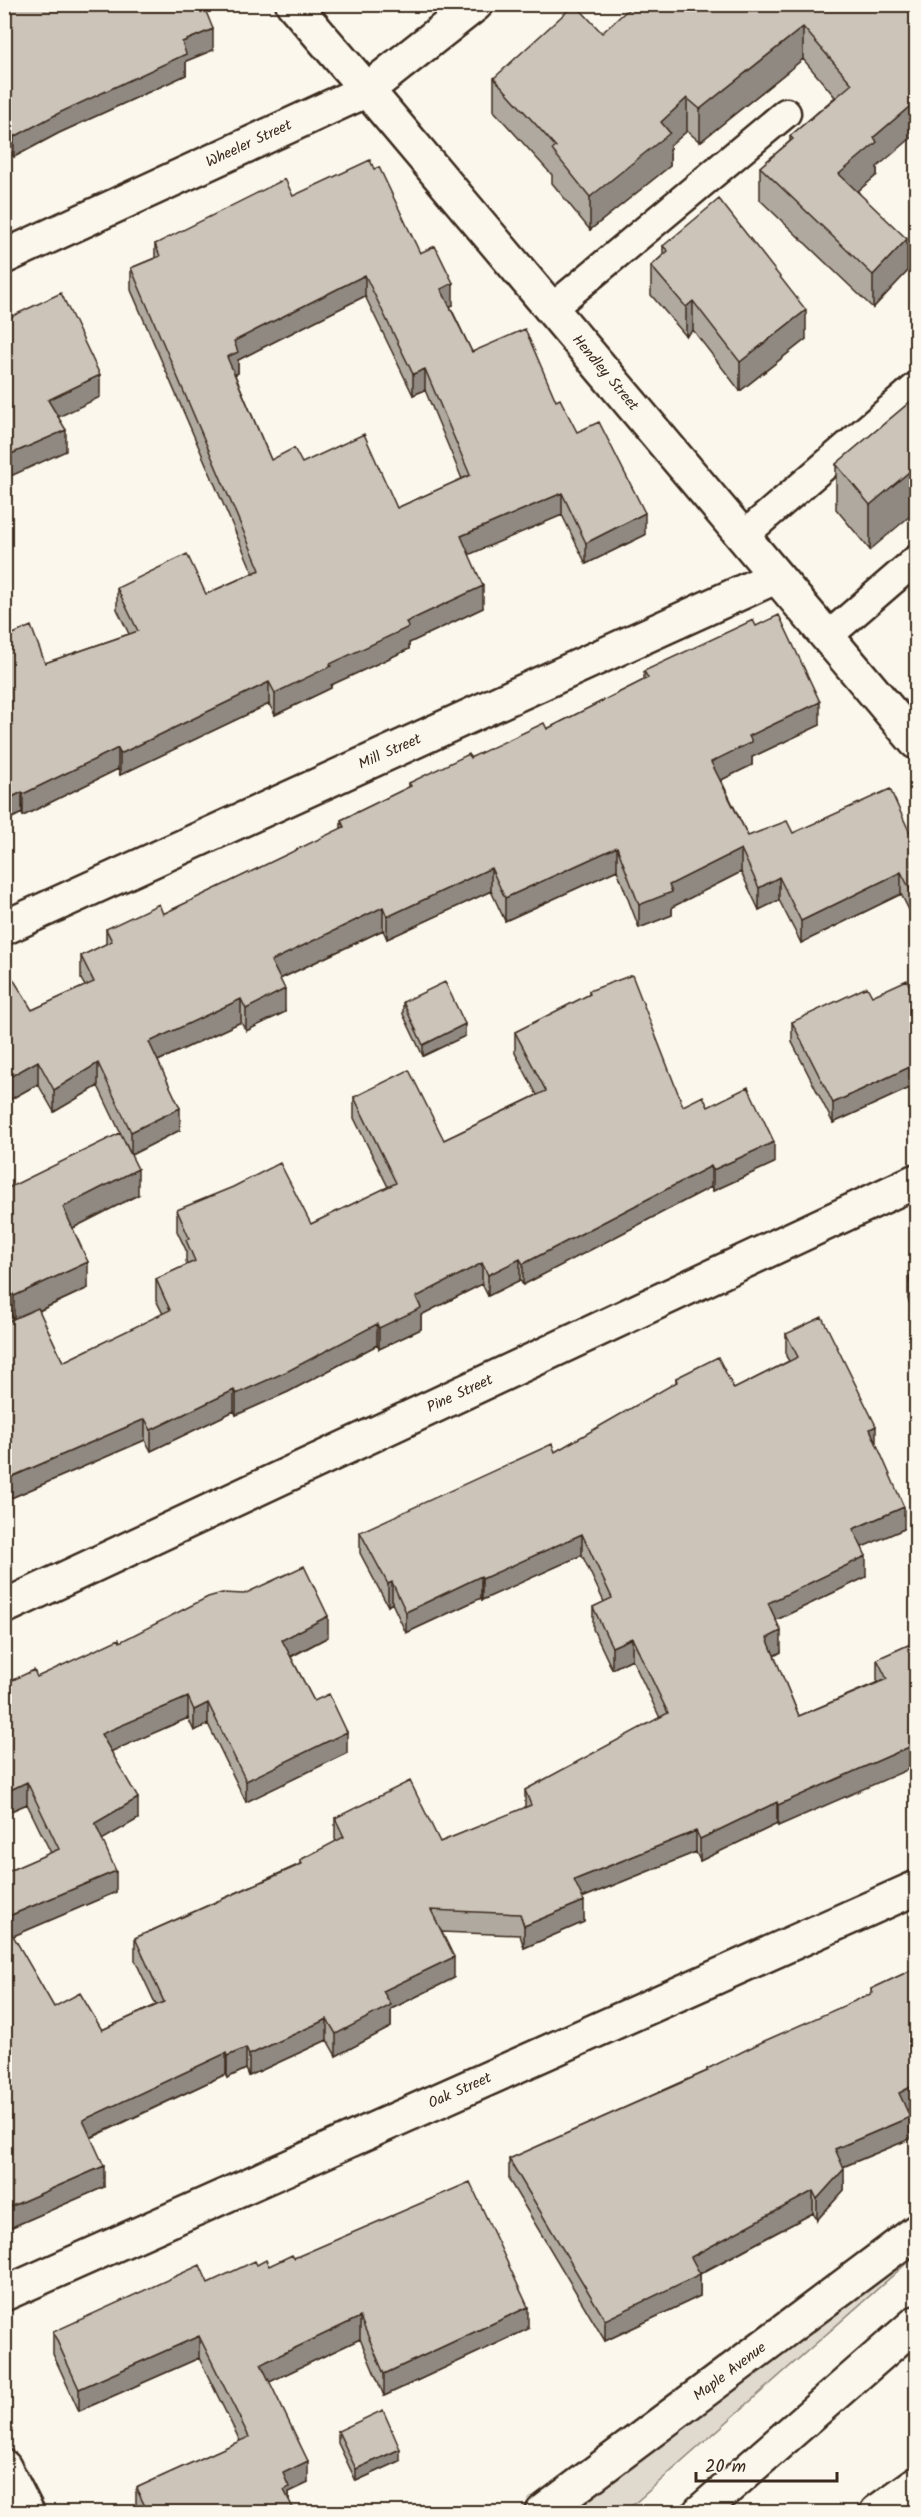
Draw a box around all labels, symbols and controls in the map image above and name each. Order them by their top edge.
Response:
street label: Wheeler Street [202,113,296,174]
street label: Hendley Street [566,329,644,417]
street label: Mill Street [355,727,426,777]
street label: Pine Street [423,1368,497,1420]
street label: Oak Street [424,2066,496,2116]
street label: Maple Avenue [688,2336,772,2408]
scale bar [696,2445,837,2483]
text: 20 m [705,2453,746,2482]

